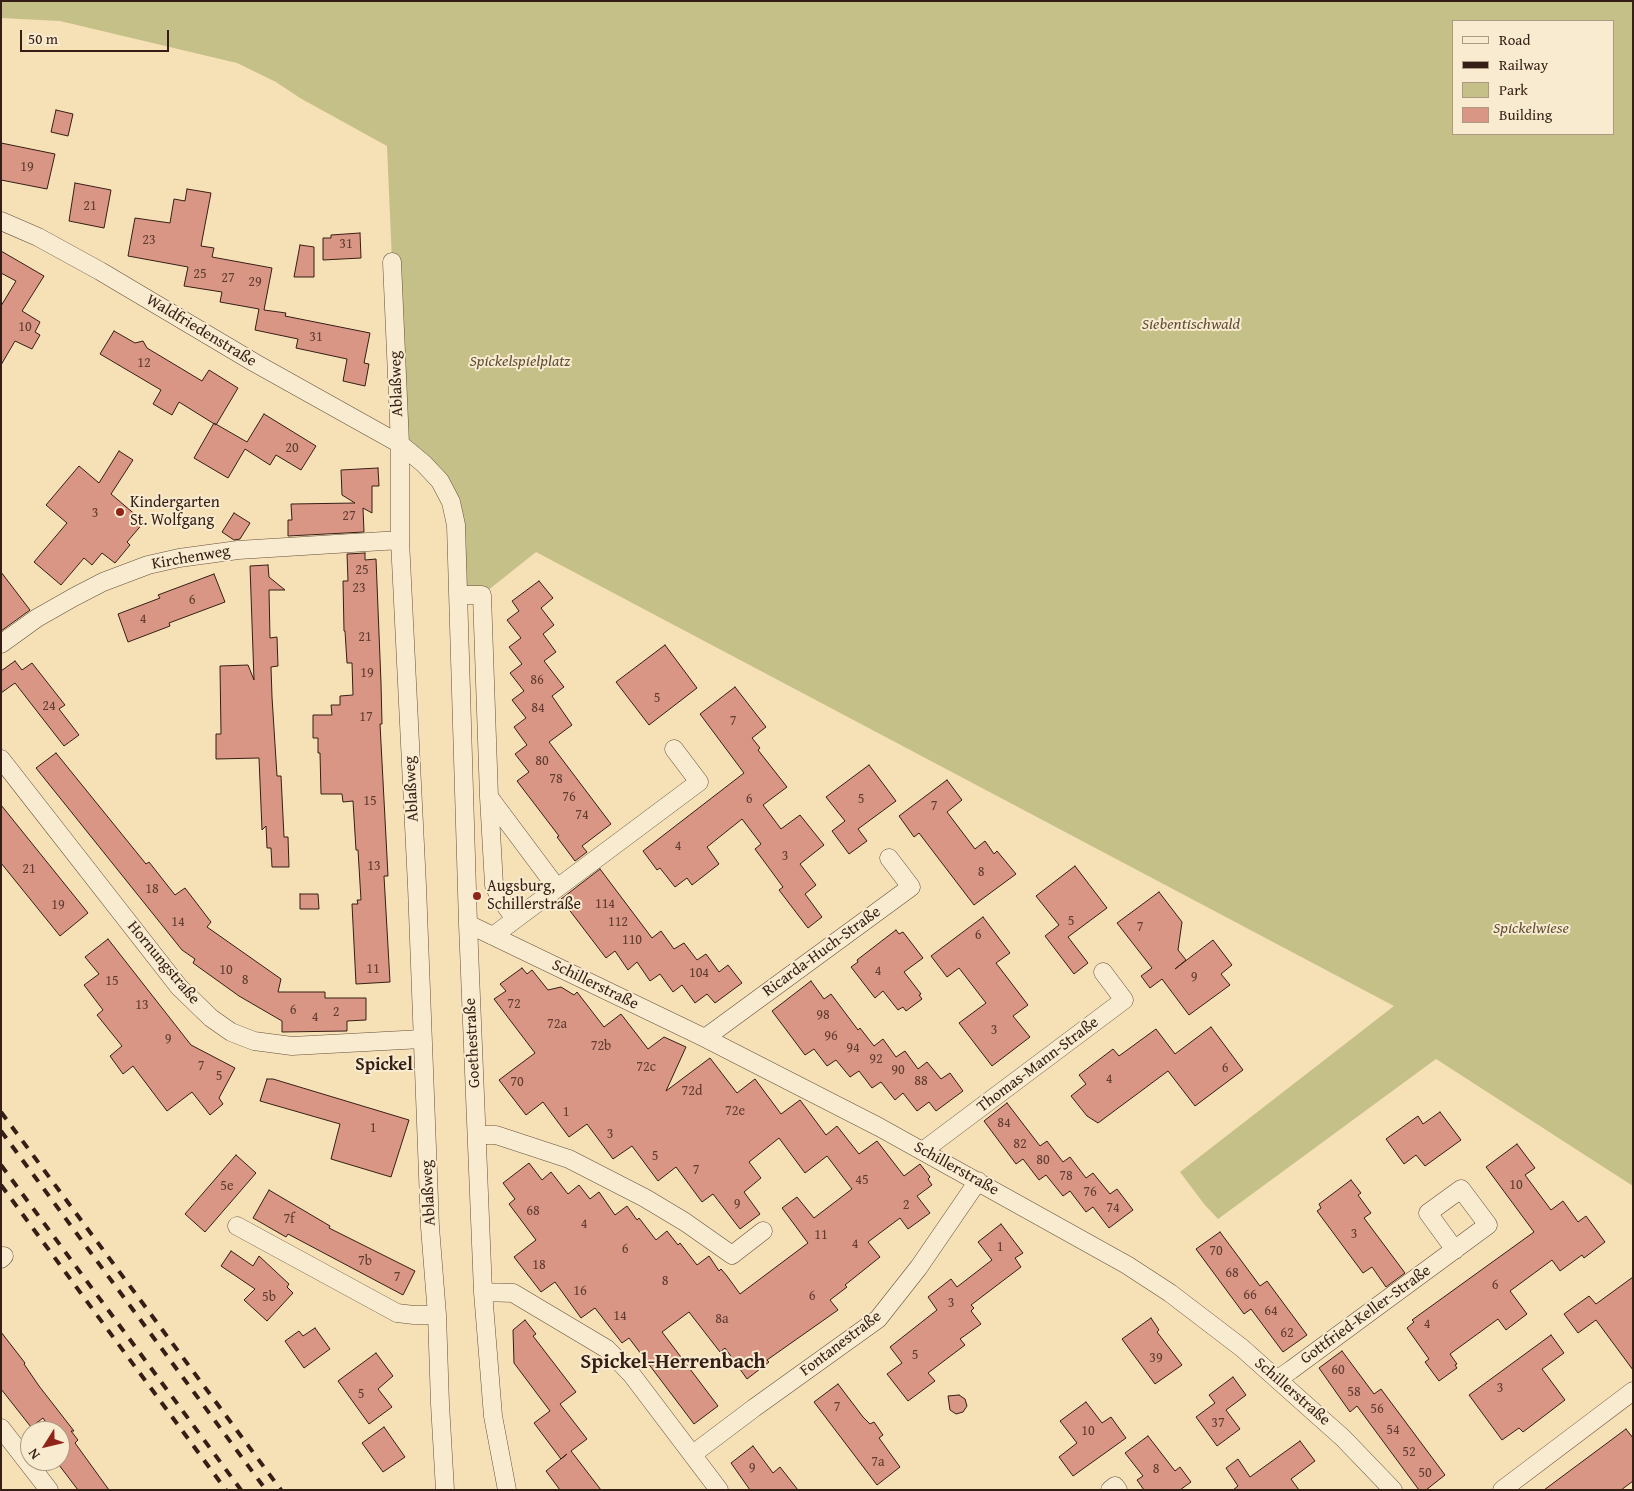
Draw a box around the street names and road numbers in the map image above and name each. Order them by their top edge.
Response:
street label: Waldfriedenstraße [142,291,260,371]
street label: Ablaßweg [386,351,408,417]
street label: Kirchenweg [150,542,232,574]
street label: Ablaßweg [401,756,423,822]
street label: Ricarda-Huch-Straße [759,903,885,1001]
street label: Hornungstraße [123,917,203,1009]
street label: Schillerstraße [548,956,642,1014]
street label: Goethestraße [461,997,485,1089]
street label: Thomas-Mann-Straße [973,1013,1103,1117]
street label: Schillerstraße [910,1138,1002,1200]
street label: Ablaßweg [418,1160,440,1226]
street label: Gottfried-Keller-Straße [1297,1261,1435,1369]
street label: Fontanestraße [797,1307,885,1381]
street label: Schillerstraße [1250,1354,1334,1430]

